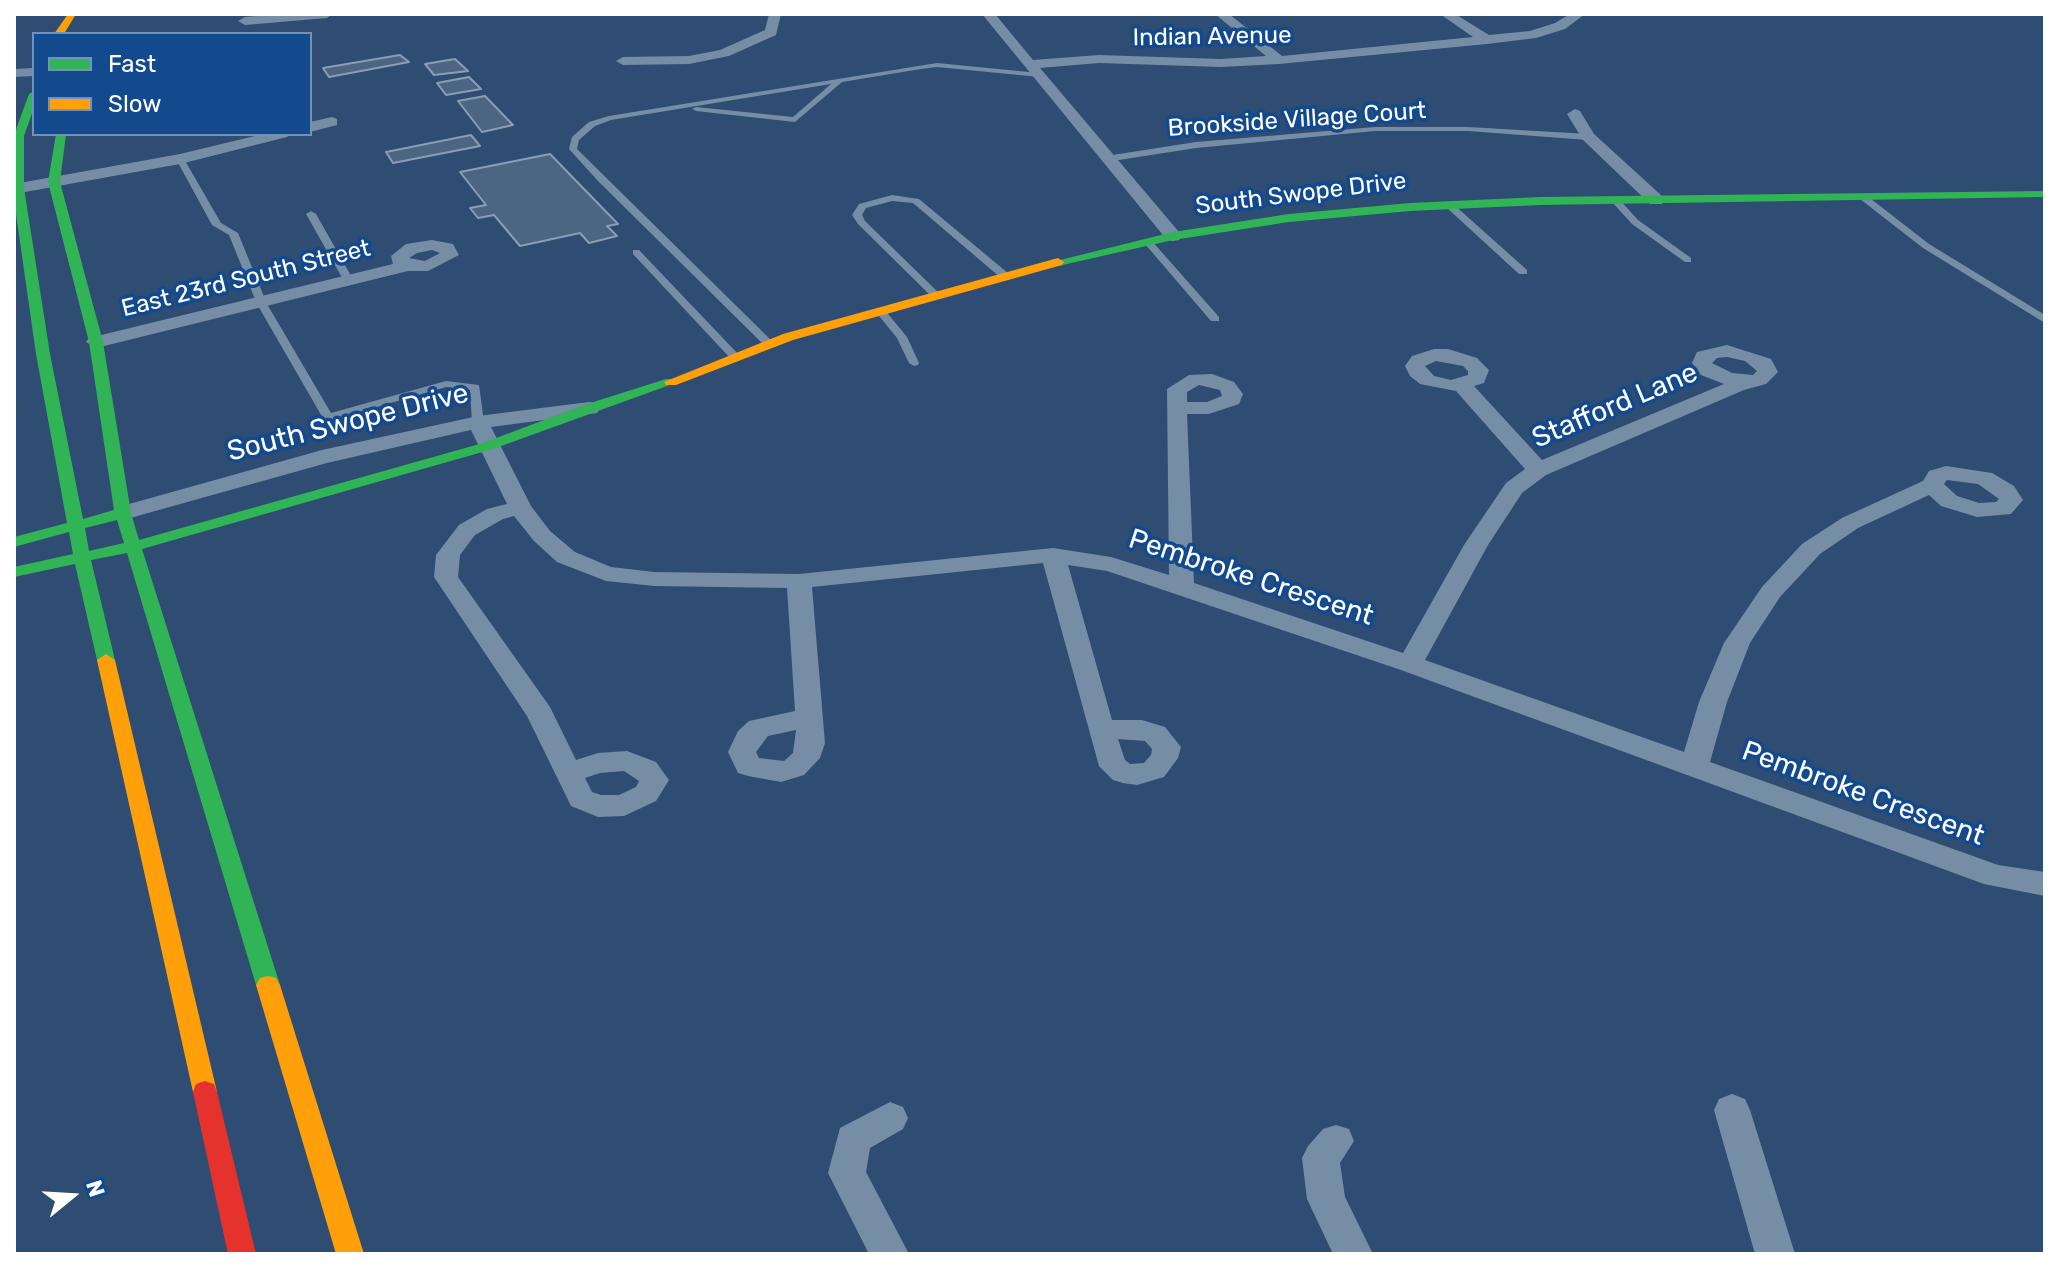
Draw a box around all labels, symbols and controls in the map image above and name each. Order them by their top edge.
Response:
street label: Indian Avenue [1132,21,1292,53]
legend [32,32,312,136]
text: Fast [108,50,156,78]
text: Slow [108,90,161,118]
street label: Brookside Village Court [1167,97,1427,143]
street label: South Swope Drive [1194,167,1408,221]
street label: East 23rd South Street [119,234,373,324]
street label: Stafford Lane [1527,356,1703,456]
street label: South Swope Drive [224,377,472,469]
street label: Pembroke Crescent [1124,523,1378,633]
street label: Pembroke Crescent [1737,735,1989,853]
north arrow [32,1156,112,1236]
text: N [80,1177,111,1200]

